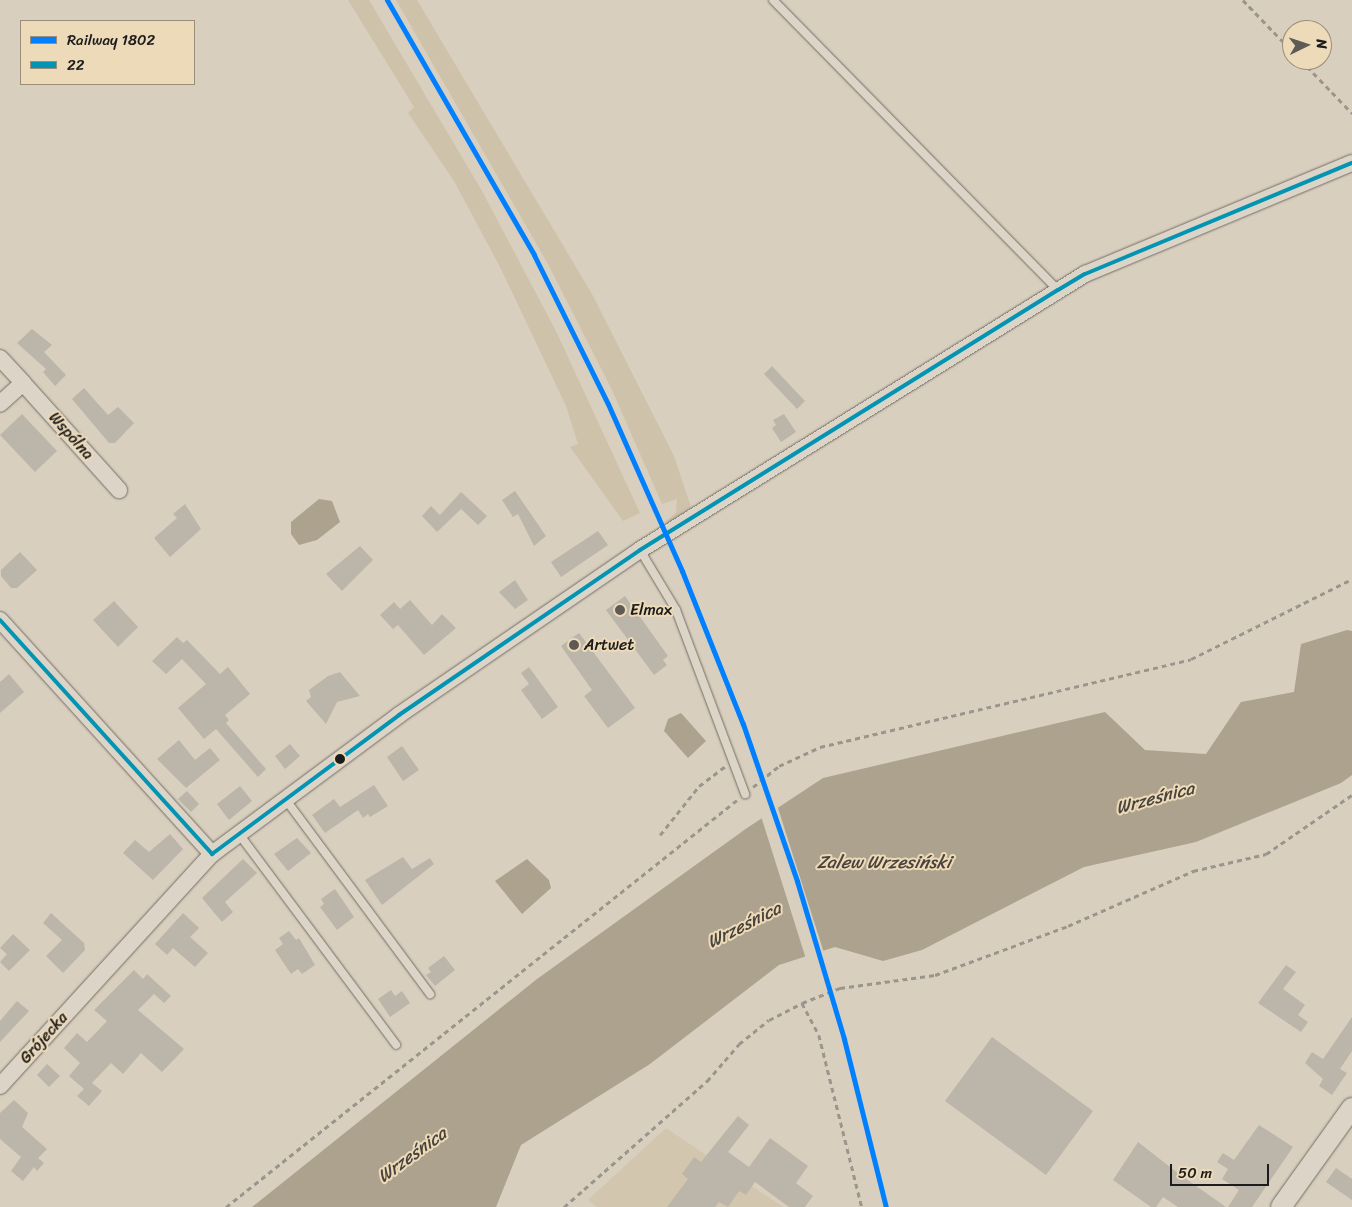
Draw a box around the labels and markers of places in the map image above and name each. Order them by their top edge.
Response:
place label: Elmax [630,600,672,620]
marker: Elmax [614,604,626,616]
place label: Artwet [584,635,634,655]
marker: Artwet [568,639,580,651]
unlabelled marker [335,754,345,764]

